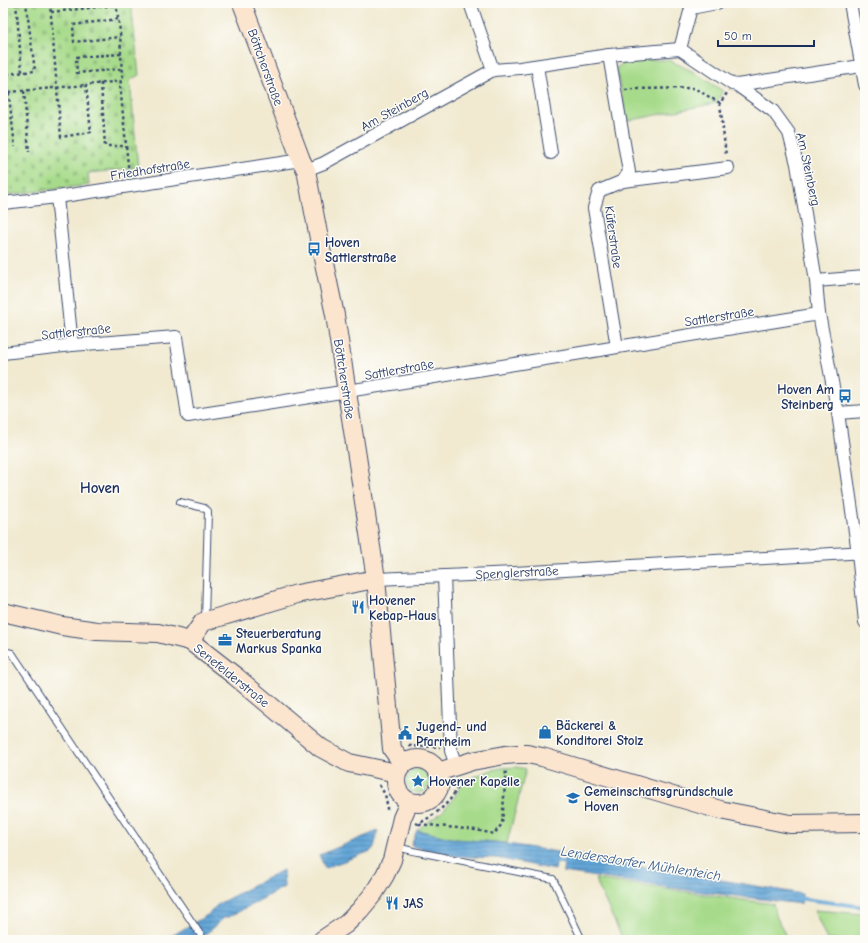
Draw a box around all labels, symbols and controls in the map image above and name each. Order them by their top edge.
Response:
scale bar [718,22,814,48]
street label: Böttcherstraße [245,27,287,108]
text: 50 m [724,29,752,43]
street label: Am Steinberg [358,85,431,134]
street label: Am Steinberg [793,131,824,207]
street label: Friedhofstraße [109,156,191,183]
street label: Küferstraße [602,205,625,270]
place label: Hoven Sattlerstraße [325,235,397,265]
bus stop icon: Hoven Sattlerstraße [306,241,322,257]
street label: Sattlerstraße [683,304,755,329]
street label: Sattlerstraße [40,320,112,343]
street label: Böttcherstraße [331,338,358,421]
street label: Sattlerstraße [363,356,435,383]
place label: Hoven Am Steinberg [777,382,834,412]
bus stop icon: Hoven Am Steinberg [837,388,853,404]
district label: Hoven [80,479,120,497]
street label: Spenglerstraße [475,563,559,582]
place label: Hovener Kebap-Haus [369,593,437,623]
restaurant icon: Hovener Kebap-Haus [350,599,366,615]
place label: Steuerberatung Markus Spanka [236,626,322,656]
office icon: Steuerberatung Markus Spanka [217,632,233,648]
street label: Senefelderstraße [191,640,273,711]
place label: Bäckerei & Konditorei Stolz [556,718,644,748]
place label: Jugend- und Pfarrheim [416,719,487,749]
shop icon: Bäckerei & Konditorei Stolz [537,724,553,740]
public building icon: Jugend- und Pfarrheim [397,725,413,741]
place icon: Hovener Kapelle [410,773,426,789]
place label: Hovener Kapelle [429,774,520,789]
place label: Gemeinschaftsgrundschule Hoven [584,784,734,814]
school or university icon: Gemeinschaftsgrundschule Hoven [565,790,581,806]
water label: Lendersdorfer Mühlenteich [560,842,722,885]
restaurant icon: JAS [384,895,400,911]
place label: JAS [403,896,423,911]

